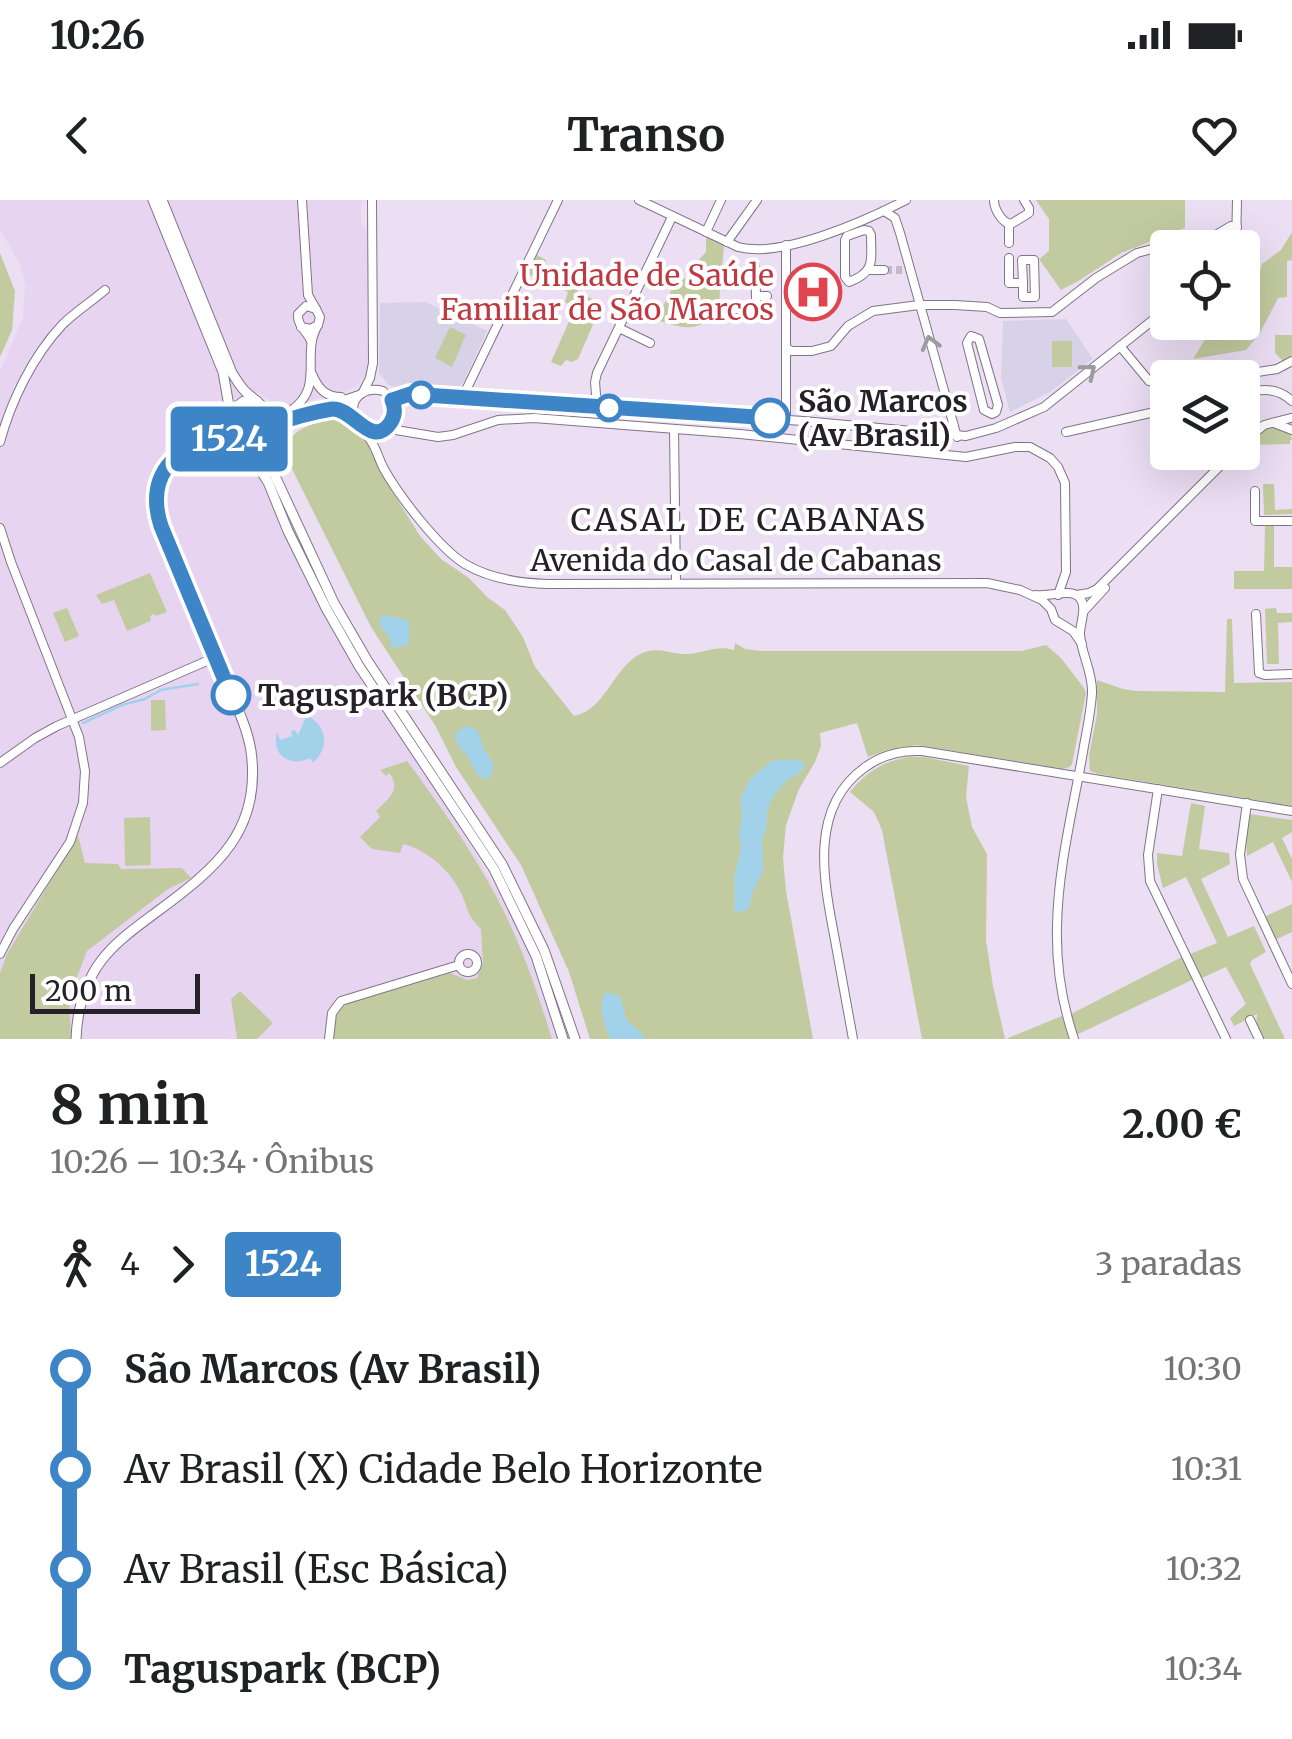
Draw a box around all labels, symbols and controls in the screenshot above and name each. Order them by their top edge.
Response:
text: 10:26 [50,12,145,59]
text: Transo [567,107,725,163]
icon: back [50,108,105,163]
icon: heart [1187,108,1242,163]
map controls [1150,230,1260,470]
button: locate [1150,230,1260,340]
place label: Unidade de Saúde Familiar de São Marcos [440,256,774,328]
hospital icon: Unidade de Saúde Familiar de São Marcos [783,262,843,322]
one-way arrow [920,335,941,352]
button: layers [1150,360,1260,470]
one-way arrow [1077,365,1095,383]
unlabelled marker [408,382,434,408]
place label: São Marcos (Av Brasil) [798,382,968,454]
unlabelled marker [596,395,622,421]
marker: São Marcos (Av Brasil) [751,399,789,437]
line badge: 1524 [159,406,299,472]
text: 1524 [191,417,267,461]
district label: CASAL DE CABANAS [570,500,928,540]
street label: Avenida do Casal de Cabanas [529,541,942,579]
marker: Taguspark (BCP) [212,676,250,714]
place label: Taguspark (BCP) [258,676,508,714]
scale bar [30,969,200,1014]
text: 200 m [45,973,132,1009]
text: 8 min [50,1070,208,1139]
text: 2.00 € [1122,1101,1242,1148]
text: 10:26 – 10:34 · Ônibus [50,1142,374,1182]
icon: walk [50,1237,105,1292]
icon: forward [155,1237,210,1292]
text: 1524 [245,1242,321,1286]
text: 4 [120,1244,140,1284]
text: 3 paradas [1095,1244,1242,1284]
text: São Marcos (Av Brasil) [124,1346,541,1393]
text: 10:30 [1164,1349,1242,1389]
text: Av Brasil (X) Cidade Belo Horizonte [124,1446,763,1493]
text: 10:31 [1171,1449,1242,1489]
text: Av Brasil (Esc Básica) [124,1546,509,1593]
text: 10:32 [1166,1549,1242,1589]
text: Taguspark (BCP) [124,1646,441,1693]
text: 10:34 [1165,1649,1242,1689]

